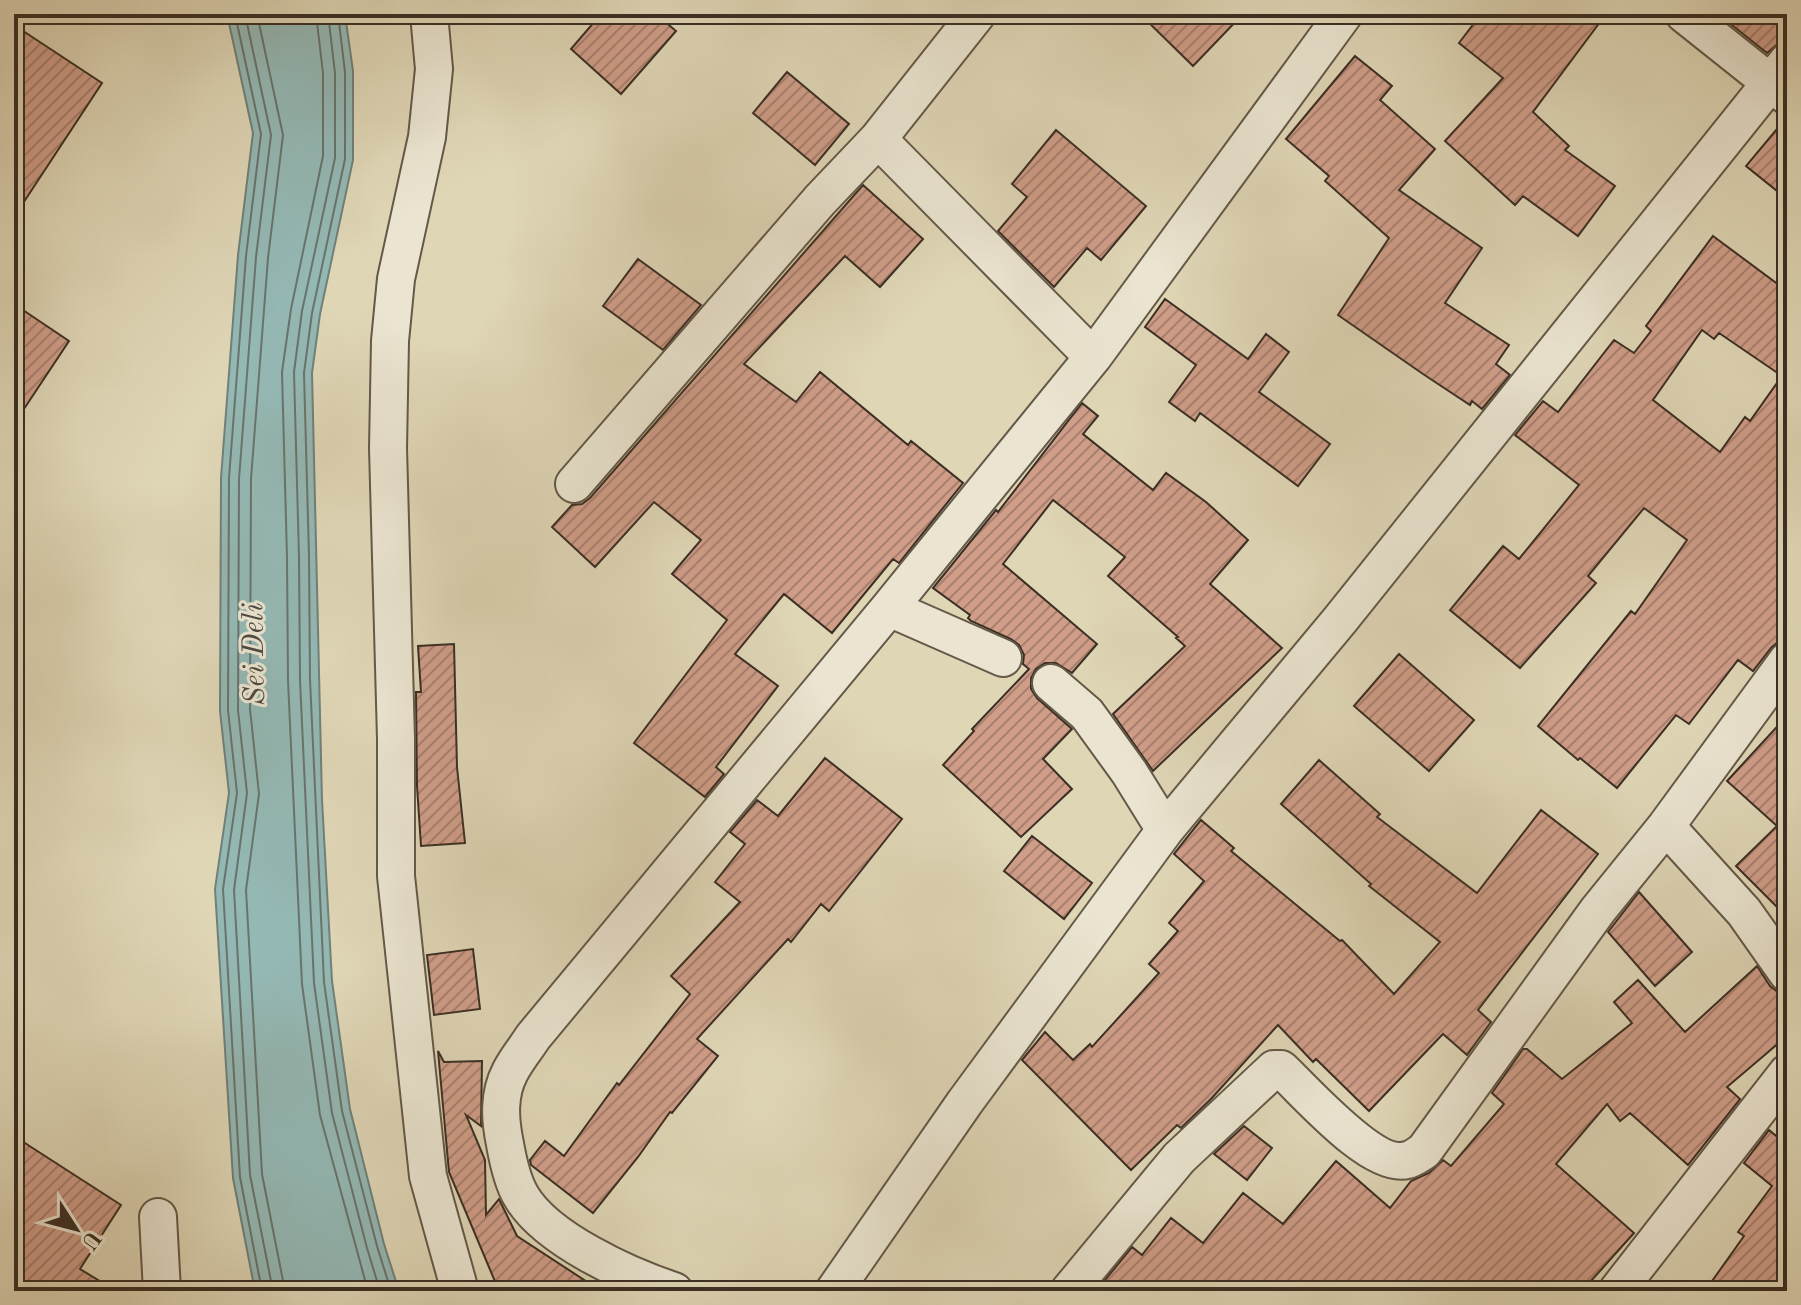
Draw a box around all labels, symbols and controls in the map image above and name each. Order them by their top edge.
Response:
water label: Sei Deli [239,602,271,706]
north arrow [36,1189,116,1269]
text: U [77,1226,105,1253]

